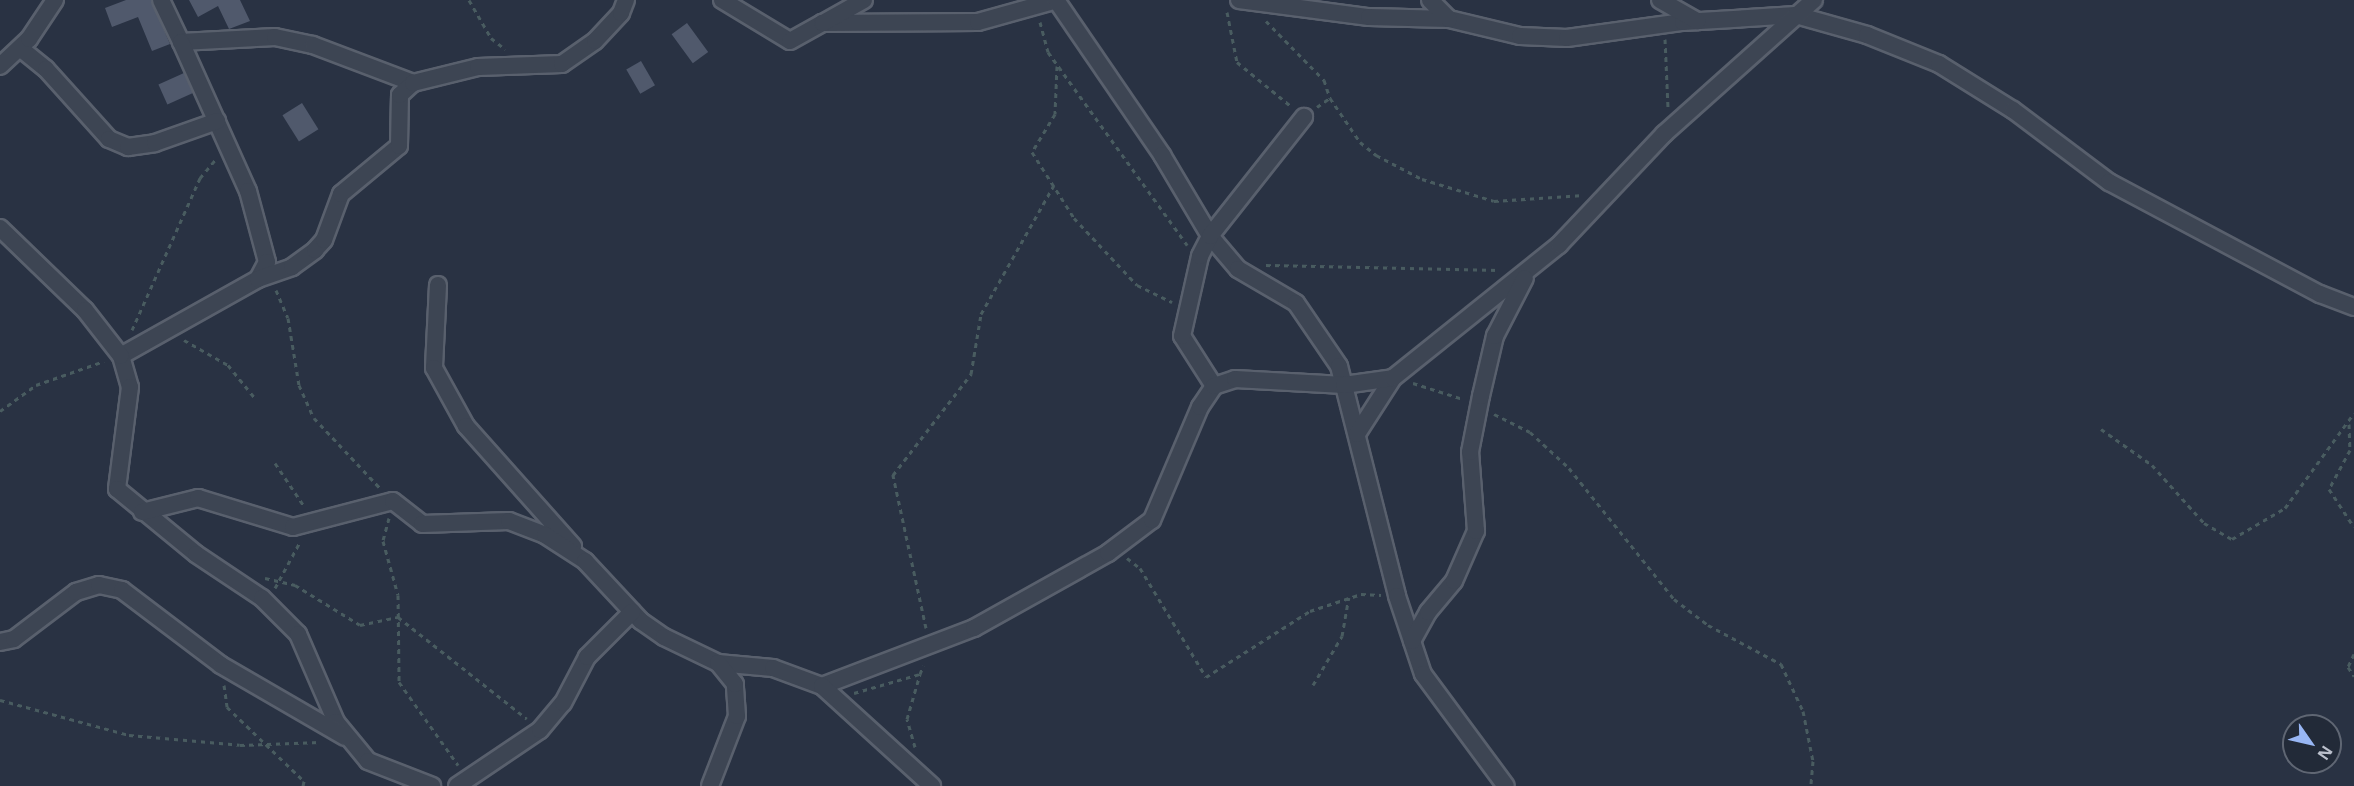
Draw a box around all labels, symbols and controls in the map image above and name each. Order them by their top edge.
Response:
north arrow [2282,714,2342,774]
text: N [2313,741,2338,764]

